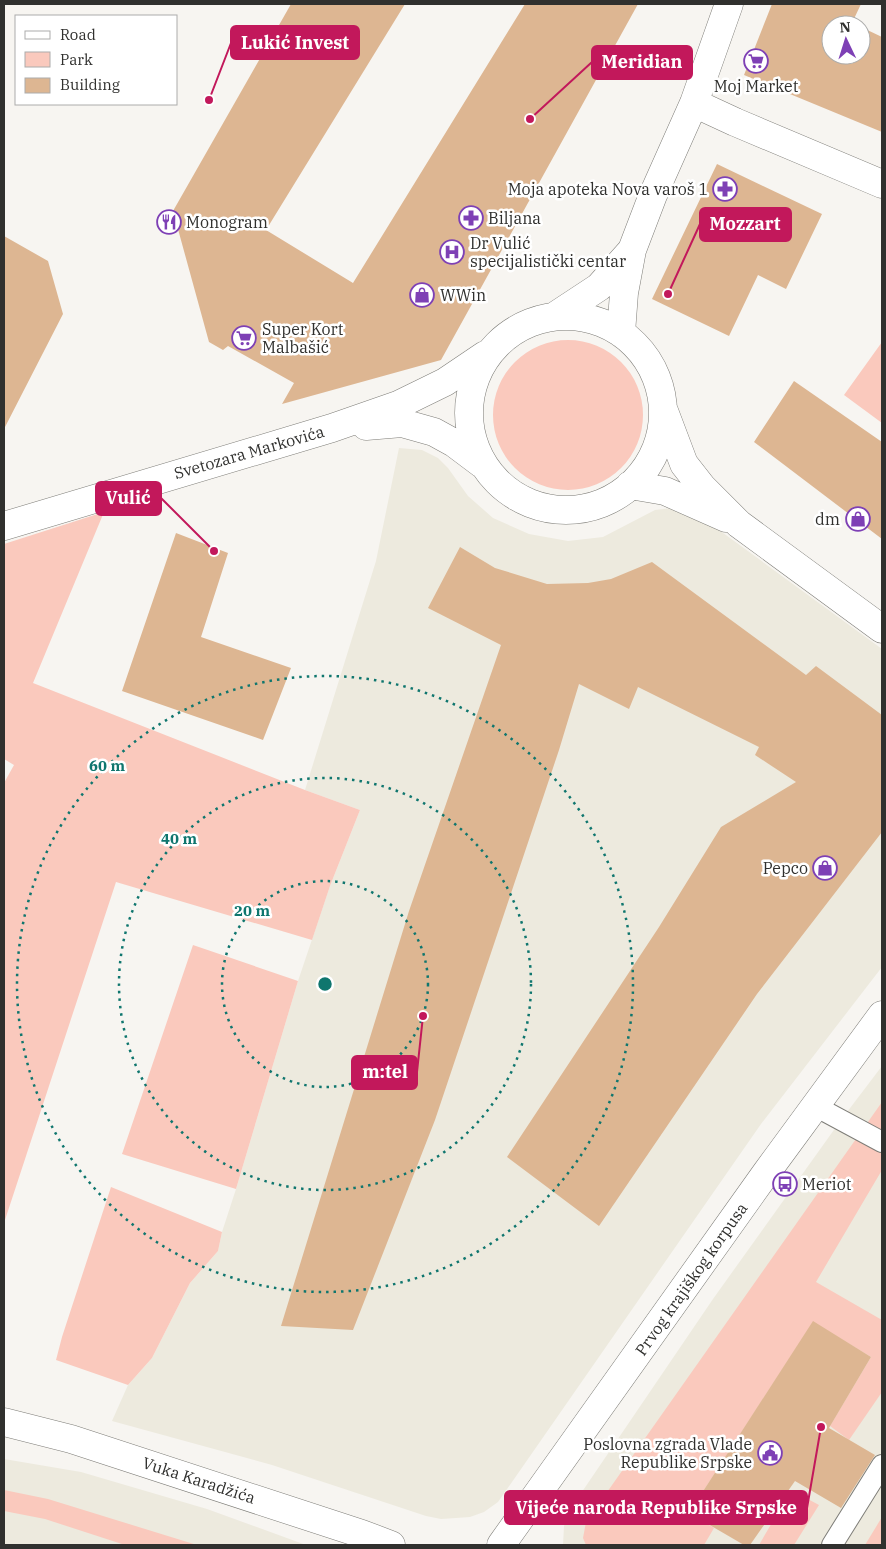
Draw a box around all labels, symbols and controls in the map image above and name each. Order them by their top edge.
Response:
legend [15,15,178,105]
north arrow [821,15,871,65]
text: N [839,18,851,36]
text: Road [60,25,96,44]
callout: Lukić Invest [231,26,359,59]
text: Lukić Invest [241,31,349,54]
callout: Meridian [592,46,692,79]
supermarket icon: Moj Market [743,48,769,74]
text: Park [60,50,93,69]
text: Meridian [602,50,682,73]
text: Building [60,75,120,94]
place label: Moj Market [714,76,799,96]
pharmacy icon: Moja apoteka Nova varoš 1 [712,176,738,202]
place label: Moja apoteka Nova varoš 1 [508,179,708,199]
pharmacy icon: Biljana [458,205,484,231]
place label: Biljana [488,208,541,228]
callout: Mozzart [700,208,791,241]
restaurant icon: Monogram [156,209,182,235]
place label: Monogram [186,212,268,232]
text: Mozzart [709,212,781,235]
place label: Dr Vulić specijalistički centar [470,233,626,271]
hospital icon: Dr Vulić specijalistički centar [439,239,465,265]
shop icon: WWin [409,282,435,308]
place label: WWin [440,285,486,305]
place label: Super Kort Malbašić [262,319,344,357]
supermarket icon: Super Kort Malbašić [231,325,257,351]
street label: Svetozara Markovića [171,421,327,483]
callout: Vulić [96,482,161,515]
text: Vulić [105,486,151,509]
shop icon: dm [845,506,871,532]
place label: dm [815,509,840,529]
text: 60 m [89,756,125,775]
text: 40 m [161,829,197,848]
shop icon: Pepco [812,855,838,881]
place label: Pepco [763,858,808,878]
text: 20 m [234,901,270,920]
centre of rings [316,975,334,993]
callout: m:tel [352,1056,417,1089]
text: m:tel [362,1060,408,1083]
bus stop icon: Meriot [772,1171,798,1197]
place label: Meriot [802,1174,852,1194]
street label: Prvog krajiškog korpusa [631,1198,752,1359]
place label: Poslovna zgrada Vlade Republike Srpske [583,1434,752,1472]
public building icon: Poslovna zgrada Vlade Republike Srpske [757,1440,783,1466]
street label: Vuka Karadžića [140,1452,258,1508]
callout: Vijeće naroda Republike Srpske [505,1491,807,1524]
text: Vijeće naroda Republike Srpske [515,1496,797,1519]

